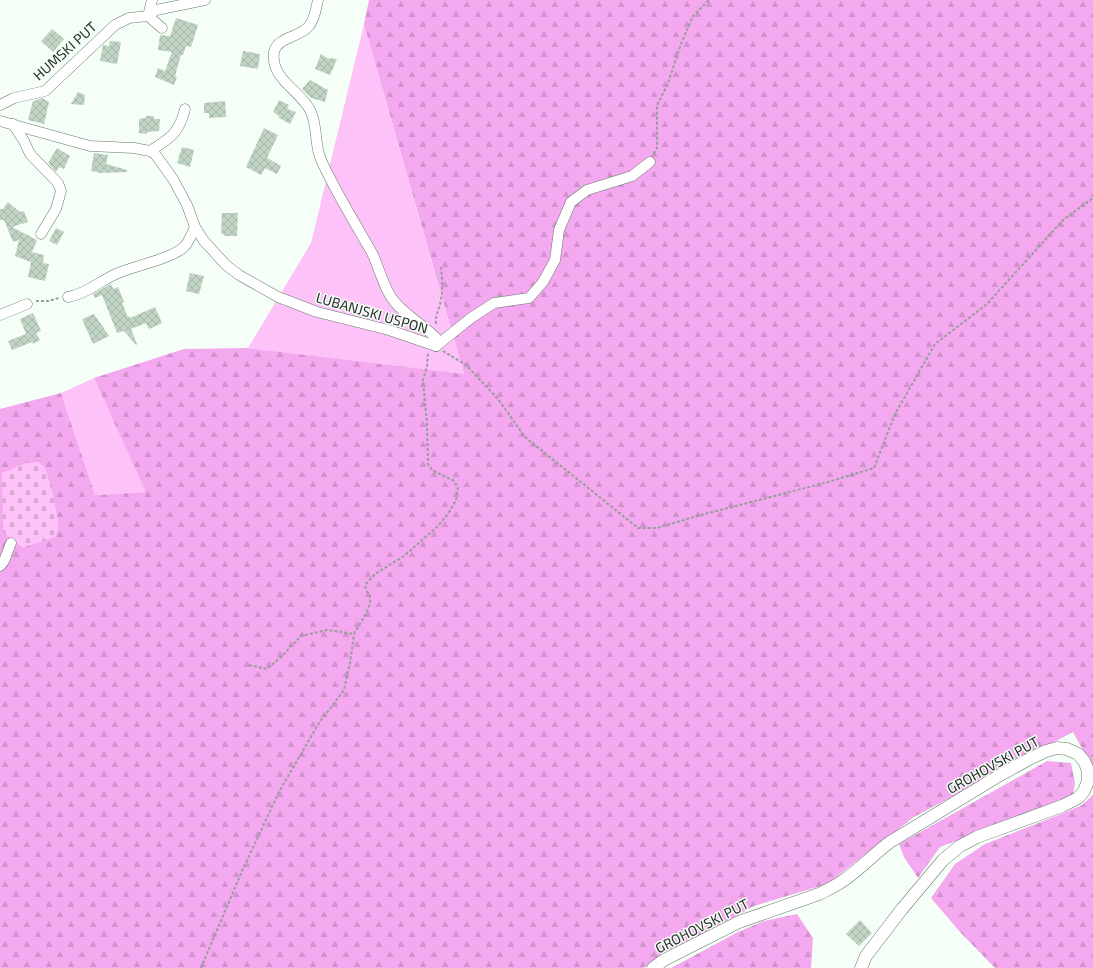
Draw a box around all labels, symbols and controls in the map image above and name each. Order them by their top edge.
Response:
street label: HUMSKI PUT [29,18,100,84]
street label: LUBANJSKI USPON [314,288,430,337]
street label: GROHOVSKI PUT [944,732,1042,797]
street label: GROHOVSKI PUT [652,895,751,956]

